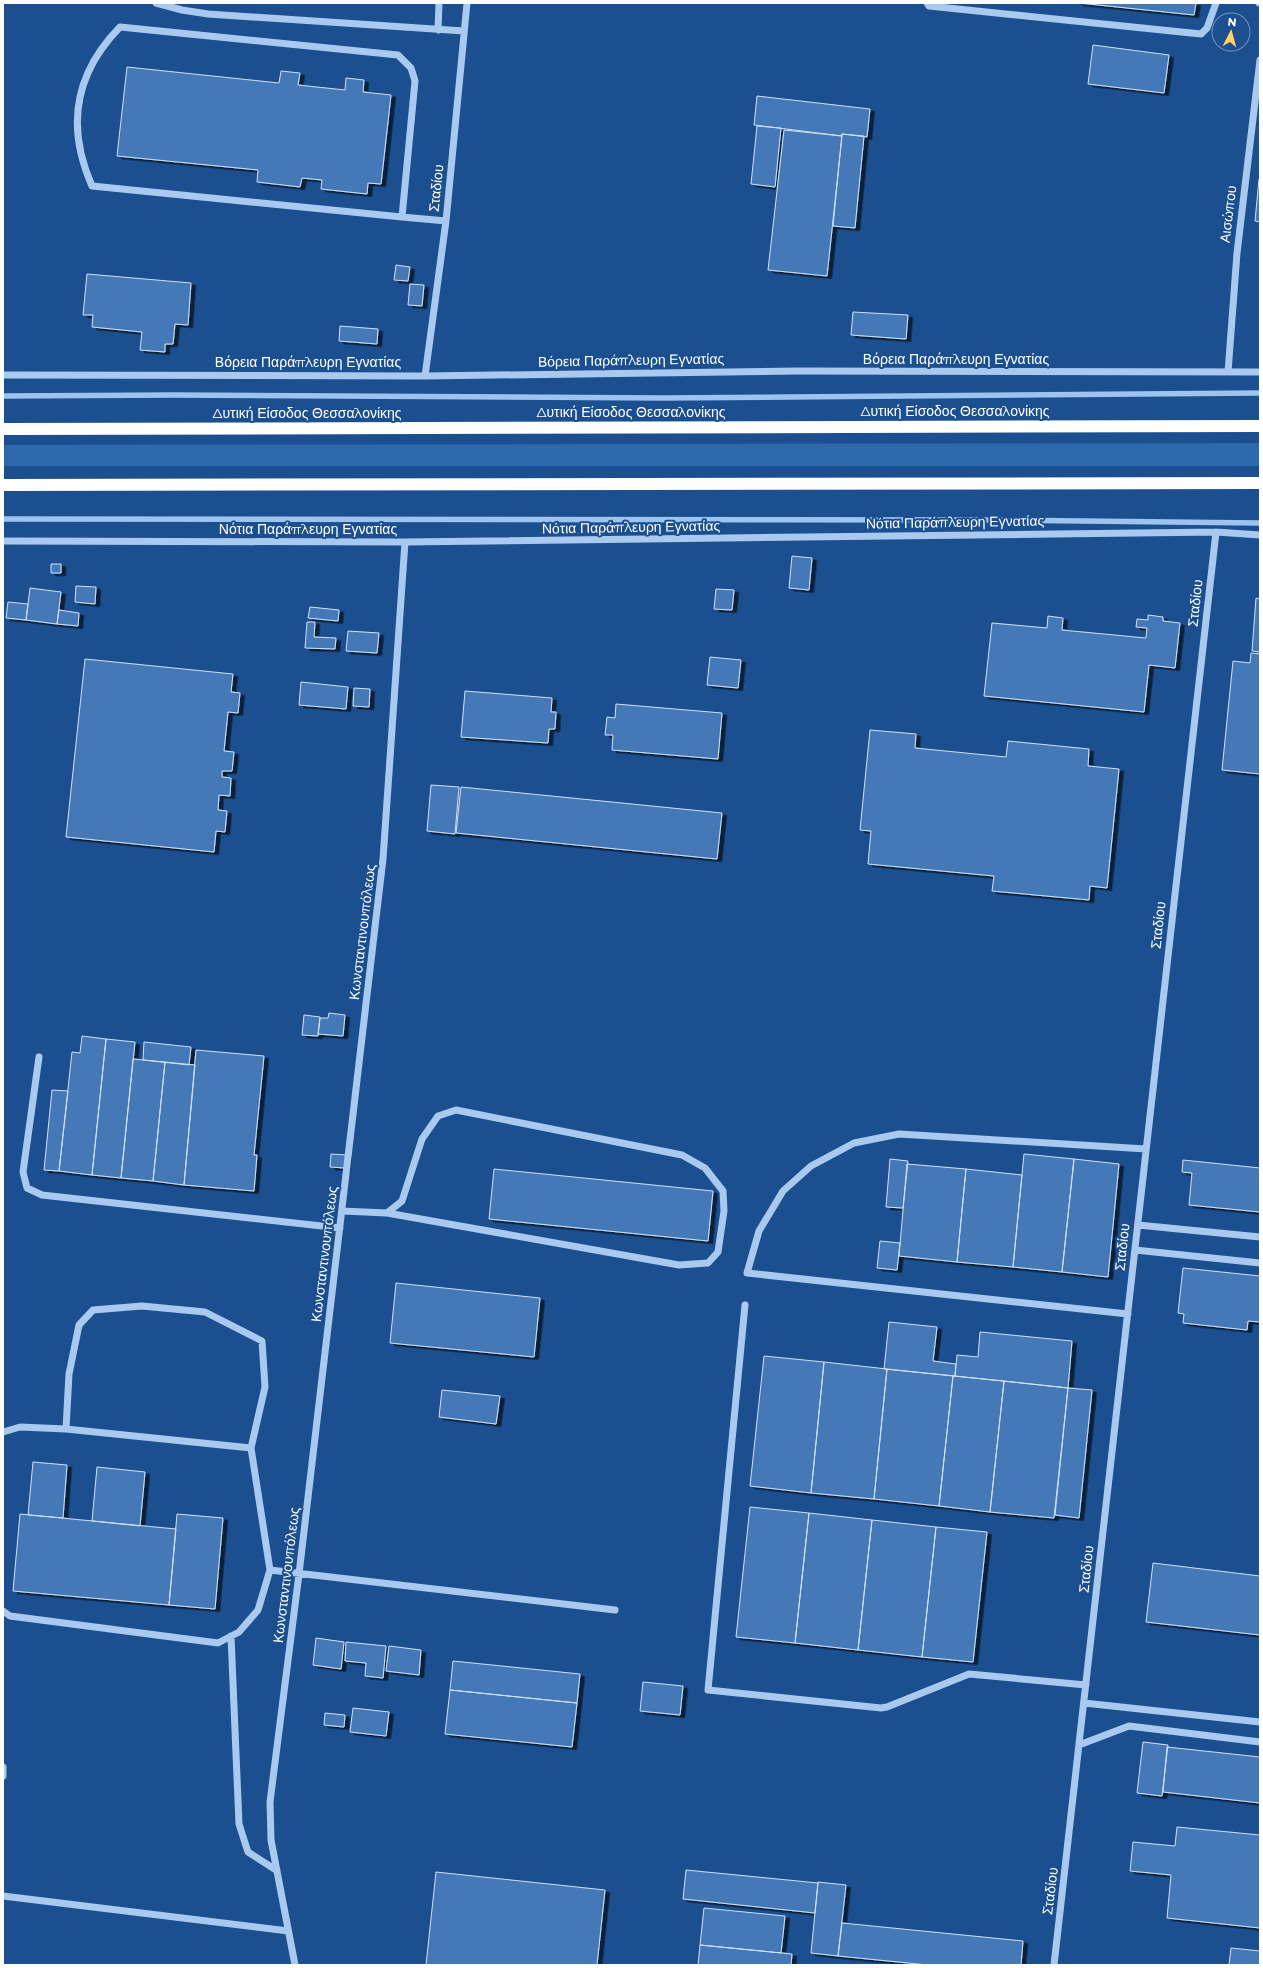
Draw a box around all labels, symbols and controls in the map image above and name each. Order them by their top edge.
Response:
north arrow [1211,12,1251,52]
text: N [1227,15,1237,29]
street label: Σταδίου [425,163,447,213]
street label: Αισώπου [1216,184,1240,244]
street label: Βόρεια Παράπλευρη Εγνατίας [538,349,725,371]
street label: Βόρεια Παράπλευρη Εγνατίας [863,350,1049,368]
street label: Βόρεια Παράπλευρη Εγνατίας [215,353,401,371]
street label: Δυτική Είσοδος Θεσσαλονίκης [860,402,1050,420]
street label: Δυτική Είσοδος Θεσσαλονίκης [536,403,726,421]
street label: Δυτική Είσοδος Θεσσαλονίκης [212,404,402,422]
street label: Νότια Παράπλευρη Εγνατίας [866,511,1045,533]
street label: Νότια Παράπλευρη Εγνατίας [542,516,721,538]
street label: Νότια Παράπλευρη Εγνατίας [219,520,397,538]
street label: Σταδίου [1184,578,1206,628]
street label: Κωνσταντινουπόλεως [345,863,379,1001]
street label: Σταδίου [1147,900,1169,950]
street label: Κωνσταντινουπόλεως [307,1185,341,1323]
street label: Σταδίου [1111,1222,1133,1272]
street label: Κωνσταντινουπόλεως [269,1506,303,1644]
street label: Σταδίου [1075,1544,1097,1594]
street label: Σταδίου [1038,1866,1062,1916]

